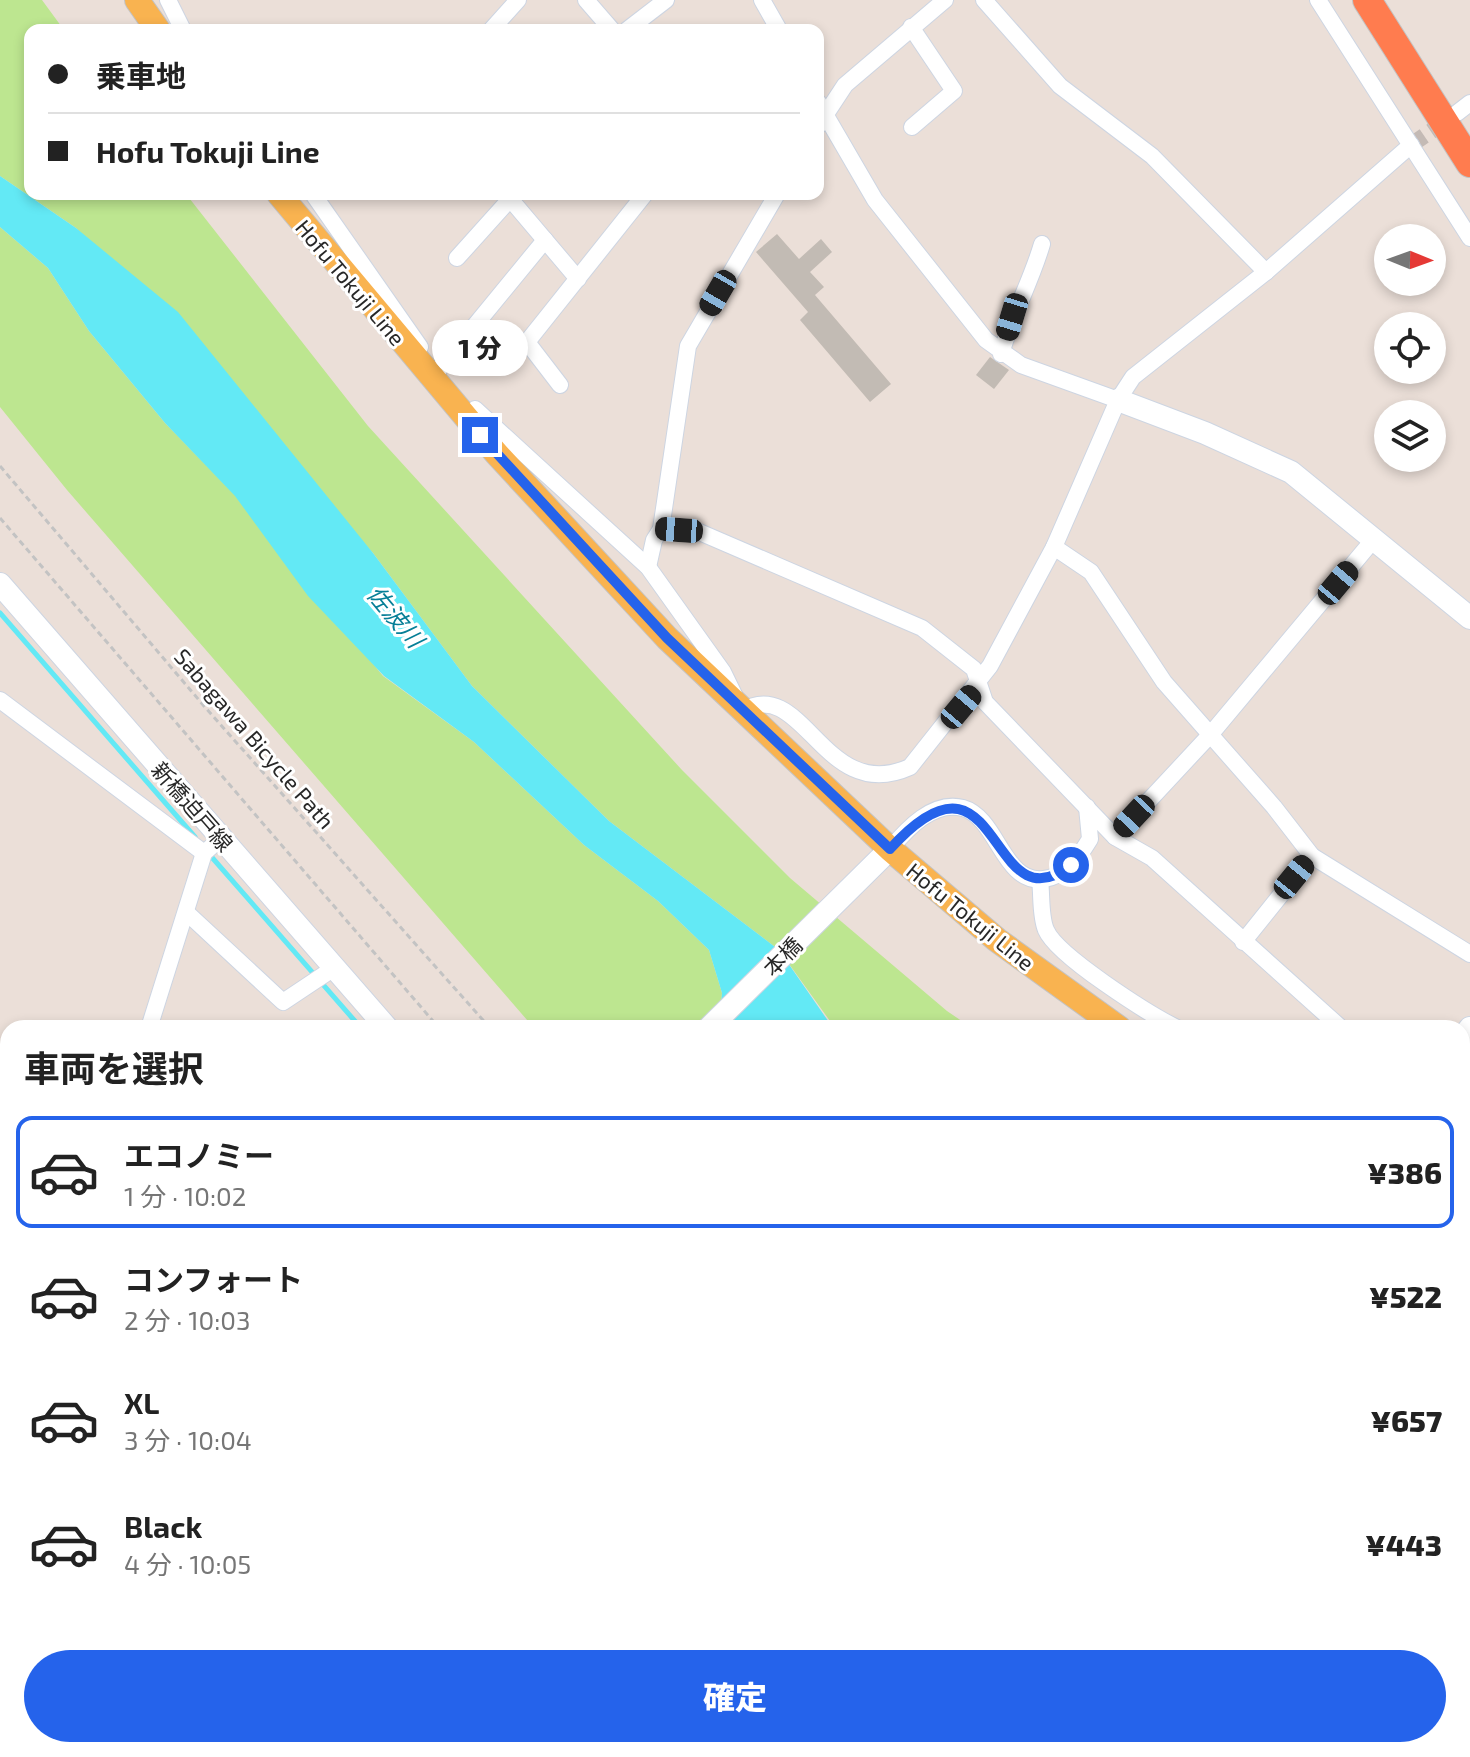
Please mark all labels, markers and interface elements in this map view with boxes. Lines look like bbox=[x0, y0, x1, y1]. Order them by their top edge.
text: 乗車地 bbox=[96, 57, 186, 93]
text: Hofu Tokuji Line bbox=[96, 133, 320, 169]
street label: Hofu Tokuji Line bbox=[290, 214, 411, 351]
north arrow bbox=[1374, 224, 1446, 296]
map controls bbox=[1374, 224, 1446, 472]
car bbox=[696, 266, 740, 320]
car bbox=[994, 291, 1030, 343]
button: locate bbox=[1374, 312, 1446, 384]
callout: 1 分 bbox=[432, 319, 528, 375]
text: 1 分 bbox=[458, 332, 502, 363]
button: layers bbox=[1374, 400, 1446, 472]
route end bbox=[462, 417, 498, 453]
car bbox=[654, 516, 704, 544]
car bbox=[1313, 557, 1363, 609]
water label: 佐波川 bbox=[362, 579, 432, 655]
street label: Sabagawa Bicycle Path bbox=[170, 643, 340, 833]
car bbox=[936, 681, 986, 733]
street label: 新橋迫戸線 bbox=[147, 756, 239, 856]
car bbox=[1109, 790, 1159, 842]
route start bbox=[1053, 847, 1089, 883]
car bbox=[1270, 851, 1318, 903]
street label: Hofu Tokuji Line bbox=[901, 857, 1040, 976]
street label: 本橋 bbox=[757, 931, 807, 981]
text: 車両を選択 bbox=[24, 1046, 204, 1089]
icon: car bbox=[28, 1136, 100, 1208]
text: エコノミー bbox=[124, 1137, 274, 1173]
text: ¥386 bbox=[1367, 1154, 1442, 1190]
text: 1 分 · 10:02 bbox=[124, 1180, 246, 1211]
icon: car bbox=[28, 1260, 100, 1332]
text: コンフォート bbox=[124, 1261, 303, 1297]
text: ¥522 bbox=[1369, 1278, 1442, 1314]
text: 2 分 · 10:03 bbox=[124, 1304, 250, 1335]
icon: car bbox=[28, 1384, 100, 1456]
text: XL bbox=[124, 1384, 159, 1420]
text: ¥657 bbox=[1370, 1402, 1442, 1438]
text: 3 分 · 10:04 bbox=[124, 1424, 252, 1455]
icon: car bbox=[28, 1508, 100, 1580]
text: Black bbox=[124, 1508, 202, 1544]
text: ¥443 bbox=[1365, 1526, 1442, 1562]
text: 4 分 · 10:05 bbox=[124, 1548, 251, 1579]
button: 確定 bbox=[24, 1650, 1446, 1742]

